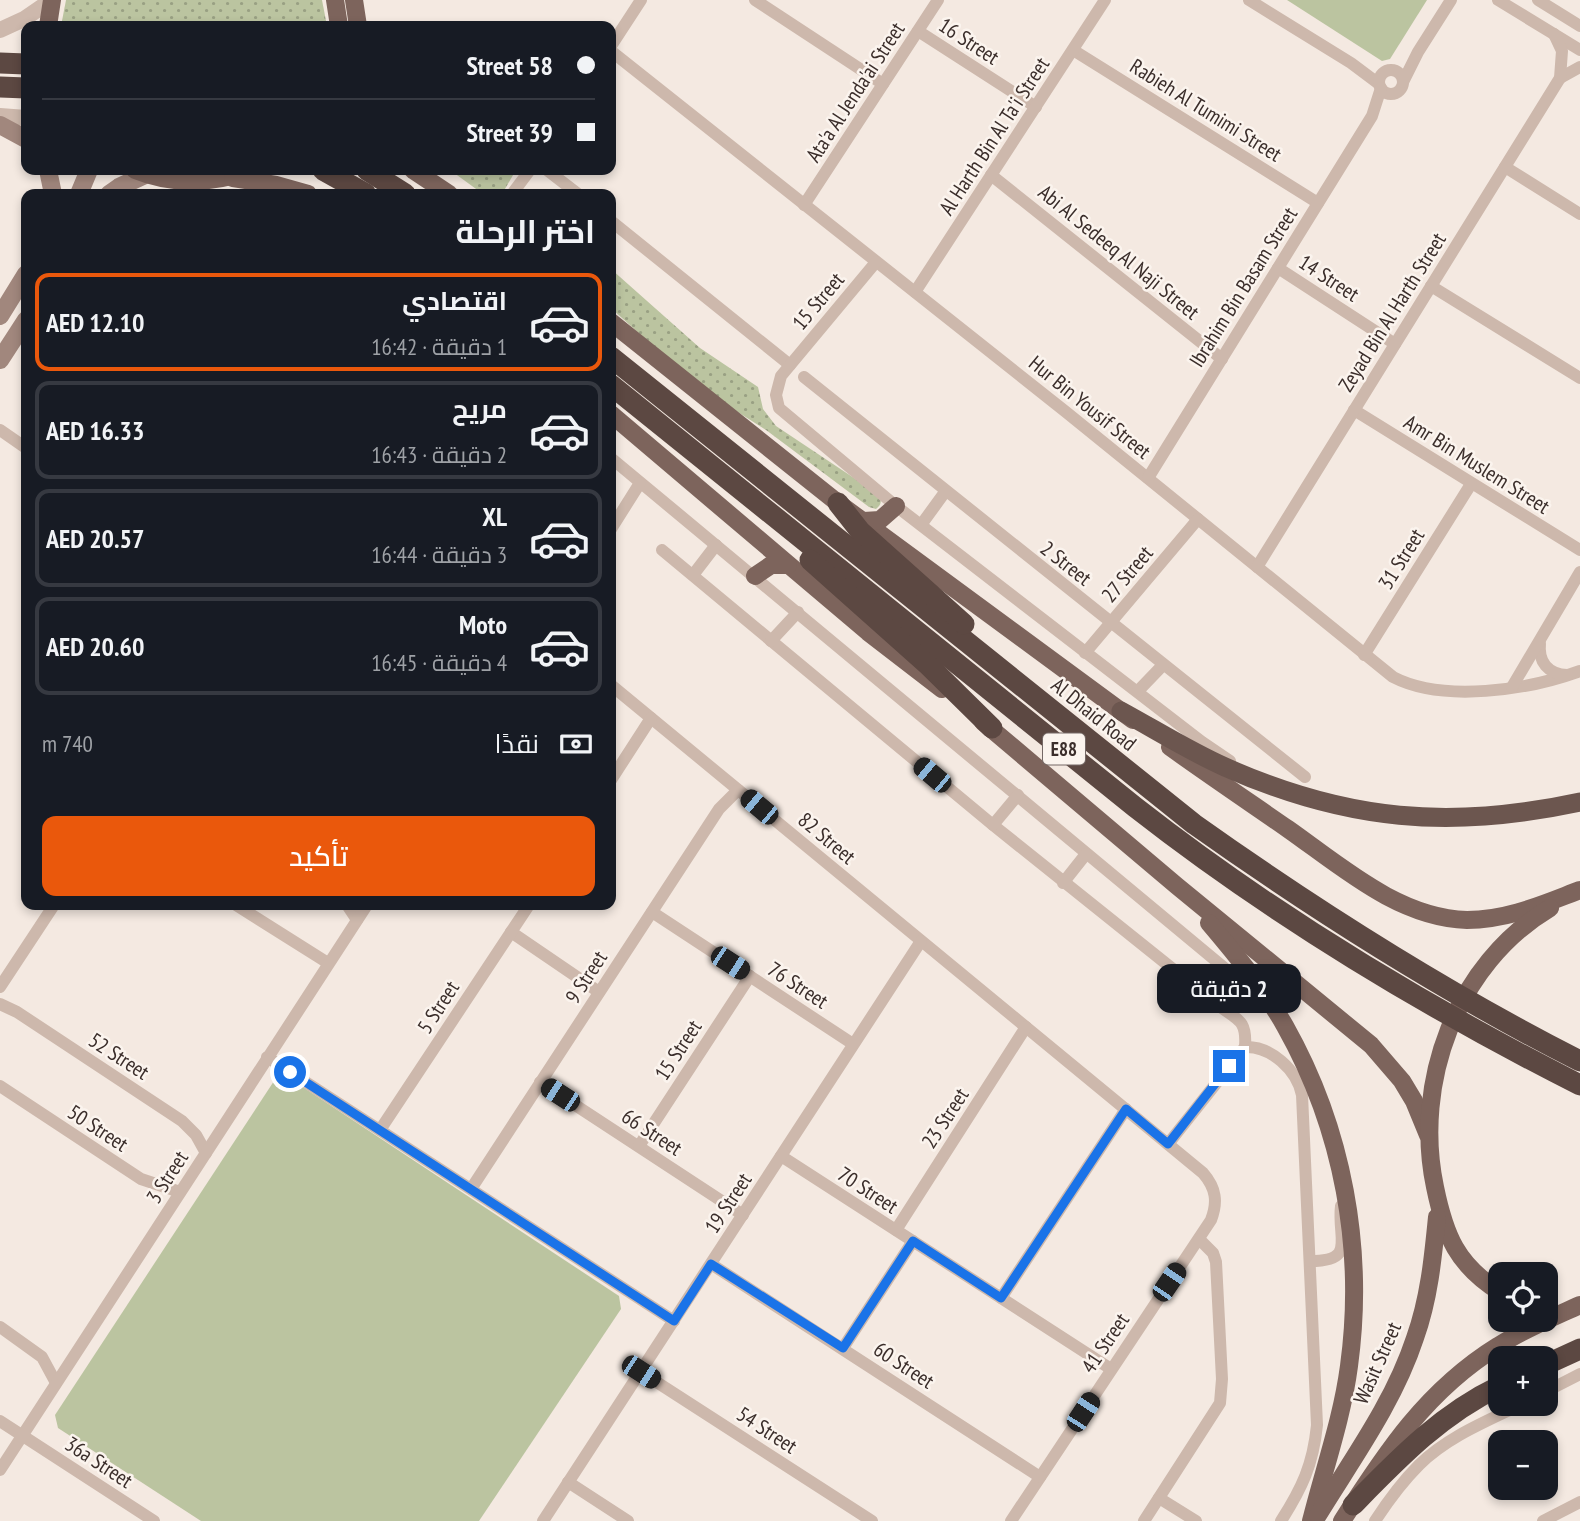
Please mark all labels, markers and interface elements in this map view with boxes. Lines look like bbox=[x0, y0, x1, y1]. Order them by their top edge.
street label: 16 Street bbox=[934, 11, 1005, 71]
street label: Ata'a Al Jenda'ai Street bbox=[800, 17, 910, 167]
text: 58 Street bbox=[466, 49, 553, 82]
street label: Al Harth Bin Al Ta'i Street bbox=[933, 52, 1055, 220]
street label: Rabieh Al Tumimi Street bbox=[1125, 53, 1287, 168]
text: 39 Street bbox=[466, 116, 553, 149]
street label: Abi Al Sedeeq Al Naji Street bbox=[1033, 179, 1205, 325]
street label: Ibrahim Bin Basam Street bbox=[1183, 202, 1303, 372]
text: اختر الرحلة bbox=[455, 210, 595, 252]
street label: Zeyad Bin Al Harth Street bbox=[1332, 227, 1452, 396]
street label: 14 Street bbox=[1294, 248, 1365, 308]
street label: 15 Street bbox=[786, 267, 850, 335]
text: اقتصادي bbox=[402, 284, 507, 317]
icon: car bbox=[528, 291, 591, 354]
text: AED 12.10 bbox=[46, 306, 144, 339]
text: 1 دقيقة · 16:42 bbox=[371, 332, 507, 361]
street label: Hur Bin Yousif Street bbox=[1023, 349, 1157, 465]
text: مريح bbox=[452, 392, 507, 425]
icon: car bbox=[528, 399, 591, 462]
street label: Amr Bin Muslem Street bbox=[1399, 408, 1555, 520]
text: AED 16.33 bbox=[46, 414, 144, 447]
text: 2 دقيقة · 16:43 bbox=[371, 440, 507, 469]
text: XL bbox=[482, 500, 507, 533]
icon: car bbox=[528, 507, 591, 570]
text: AED 20.57 bbox=[46, 522, 144, 555]
street label: 31 Street bbox=[1372, 523, 1430, 594]
street label: 2 Street bbox=[1035, 535, 1097, 591]
text: 3 دقيقة · 16:44 bbox=[371, 540, 507, 569]
street label: 27 Street bbox=[1095, 540, 1159, 608]
text: Moto bbox=[459, 608, 507, 641]
icon: car bbox=[528, 615, 591, 678]
text: AED 20.60 bbox=[46, 630, 144, 663]
text: 4 دقيقة · 16:45 bbox=[371, 648, 507, 677]
street label: Al Dhaid Road bbox=[1046, 671, 1142, 757]
icon: cash bbox=[557, 725, 595, 763]
text: نقدًا bbox=[495, 727, 539, 760]
text: 740 m bbox=[42, 729, 93, 758]
road number: E88 bbox=[1043, 734, 1085, 764]
car bbox=[910, 753, 955, 797]
car bbox=[737, 785, 782, 829]
street label: 82 Street bbox=[793, 806, 861, 870]
button: تأكيد bbox=[42, 816, 595, 896]
car bbox=[707, 943, 754, 983]
street label: 9 Street bbox=[559, 945, 613, 1008]
street label: 76 Street bbox=[763, 955, 834, 1015]
callout: 2 دقيقة bbox=[1157, 964, 1301, 1014]
text: 2 دقيقة bbox=[1191, 974, 1267, 1003]
street label: 5 Street bbox=[411, 975, 465, 1038]
street label: 15 Street bbox=[648, 1014, 708, 1085]
street label: 52 Street bbox=[84, 1026, 155, 1086]
route end bbox=[1213, 1050, 1245, 1082]
route start bbox=[274, 1056, 306, 1088]
car bbox=[537, 1075, 584, 1115]
street label: 23 Street bbox=[915, 1082, 975, 1153]
street label: 50 Street bbox=[63, 1098, 134, 1158]
street label: 66 Street bbox=[617, 1102, 688, 1162]
street label: 3 Street bbox=[140, 1145, 194, 1208]
street label: 70 Street bbox=[833, 1160, 904, 1220]
street label: 19 Street bbox=[698, 1167, 758, 1238]
car bbox=[1149, 1259, 1190, 1305]
map controls bbox=[1488, 1262, 1558, 1500]
button: locate bbox=[1488, 1262, 1558, 1332]
street label: 41 Street bbox=[1075, 1308, 1135, 1378]
street label: Wasit Street bbox=[1347, 1317, 1407, 1408]
street label: 60 Street bbox=[869, 1335, 940, 1395]
button: + bbox=[1488, 1346, 1558, 1416]
car bbox=[618, 1352, 665, 1392]
car bbox=[1063, 1389, 1104, 1435]
street label: 54 Street bbox=[732, 1400, 803, 1460]
street label: 36a Street bbox=[60, 1430, 138, 1494]
button: − bbox=[1488, 1430, 1558, 1500]

